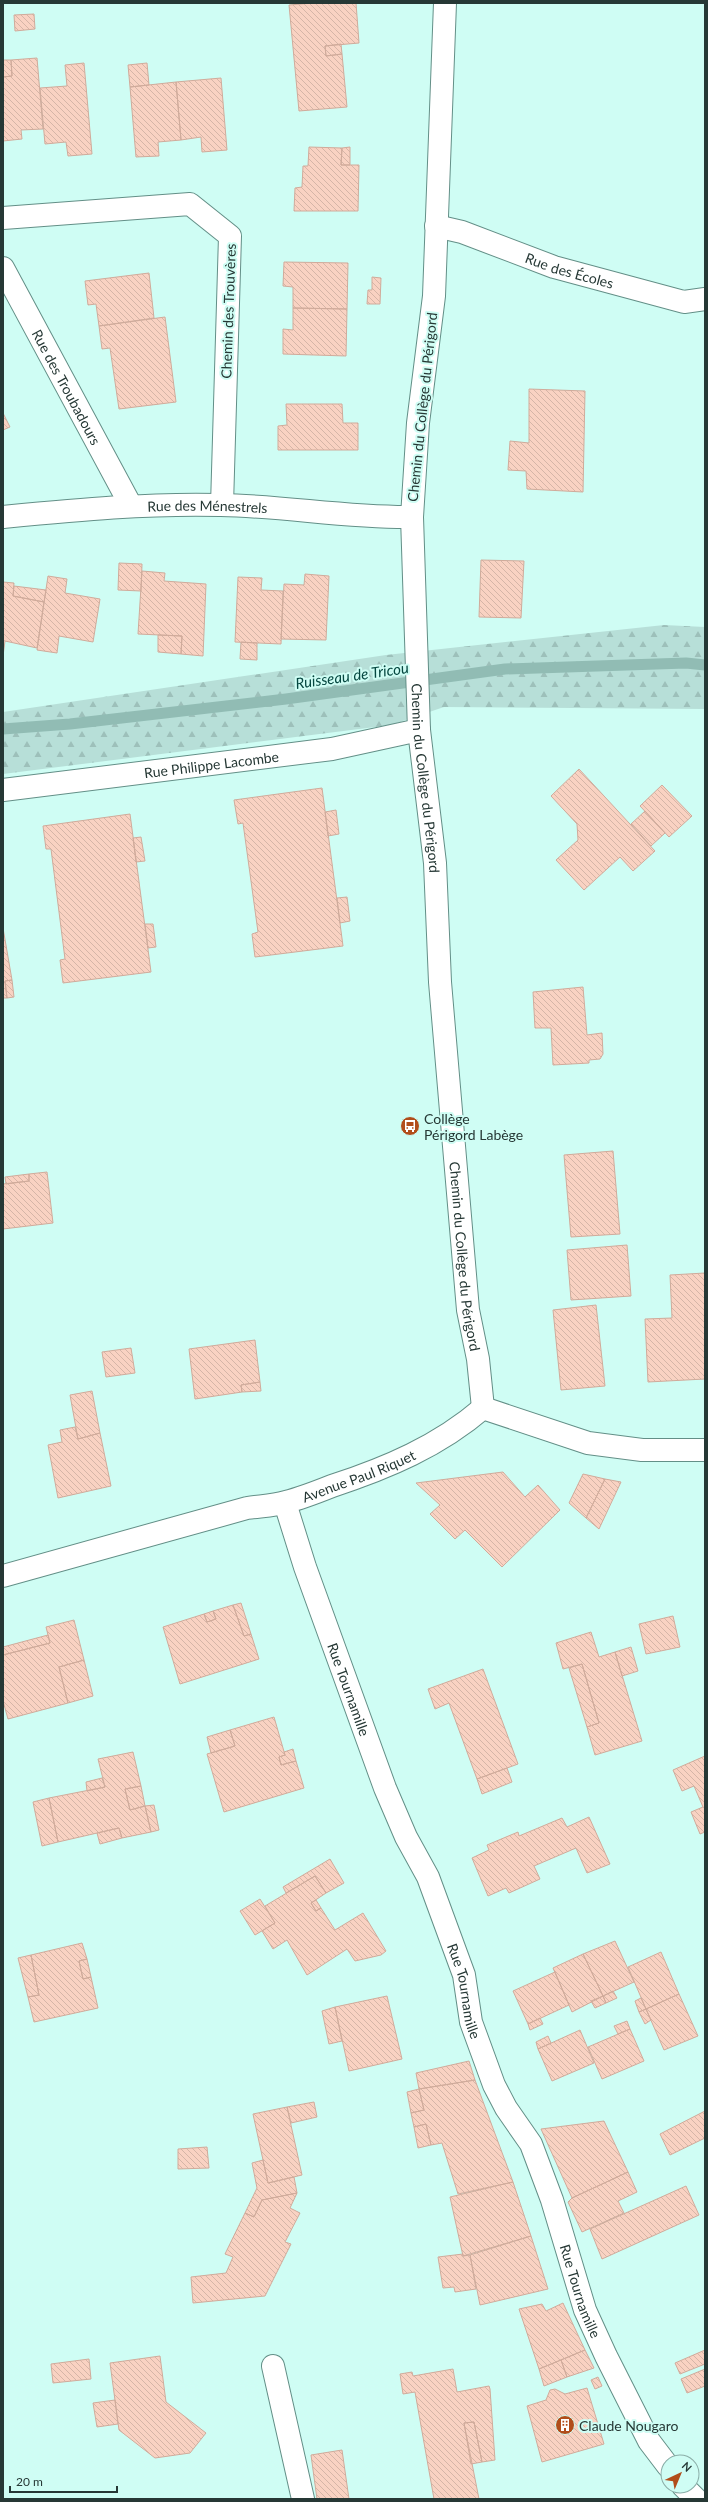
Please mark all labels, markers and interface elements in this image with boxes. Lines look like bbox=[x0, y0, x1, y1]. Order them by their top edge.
street label: Chemin des Trouvères bbox=[217, 243, 239, 379]
street label: Rue des Écoles bbox=[523, 248, 616, 291]
street label: Chemin du Collège du Périgord bbox=[404, 312, 440, 502]
street label: Rue des Troubadours bbox=[29, 326, 105, 448]
street label: Rue des Ménestrels bbox=[147, 496, 268, 516]
water label: Ruisseau de Tricou bbox=[294, 658, 410, 692]
street label: Chemin du Collège du Périgord bbox=[409, 683, 444, 873]
street label: Rue Philippe Lacombe bbox=[143, 747, 280, 781]
place label: Collège Périgord Labège bbox=[424, 1110, 523, 1143]
bus stop icon: Collège Périgord Labège bbox=[399, 1115, 421, 1137]
street label: Chemin du Collège du Périgord bbox=[447, 1161, 485, 1352]
street label: Avenue Paul Riquet bbox=[300, 1446, 418, 1505]
street label: Rue Tournamille bbox=[325, 1640, 374, 1738]
street label: Rue Tournamille bbox=[444, 1941, 485, 2041]
street label: Rue Tournamille bbox=[557, 2242, 605, 2340]
building icon: Claude Nougaro bbox=[554, 2414, 576, 2436]
place label: Claude Nougaro bbox=[579, 2417, 678, 2434]
north arrow bbox=[660, 2454, 700, 2494]
text: N bbox=[680, 2459, 695, 2474]
scale bar bbox=[10, 2468, 117, 2494]
text: 20 m bbox=[16, 2474, 43, 2489]

